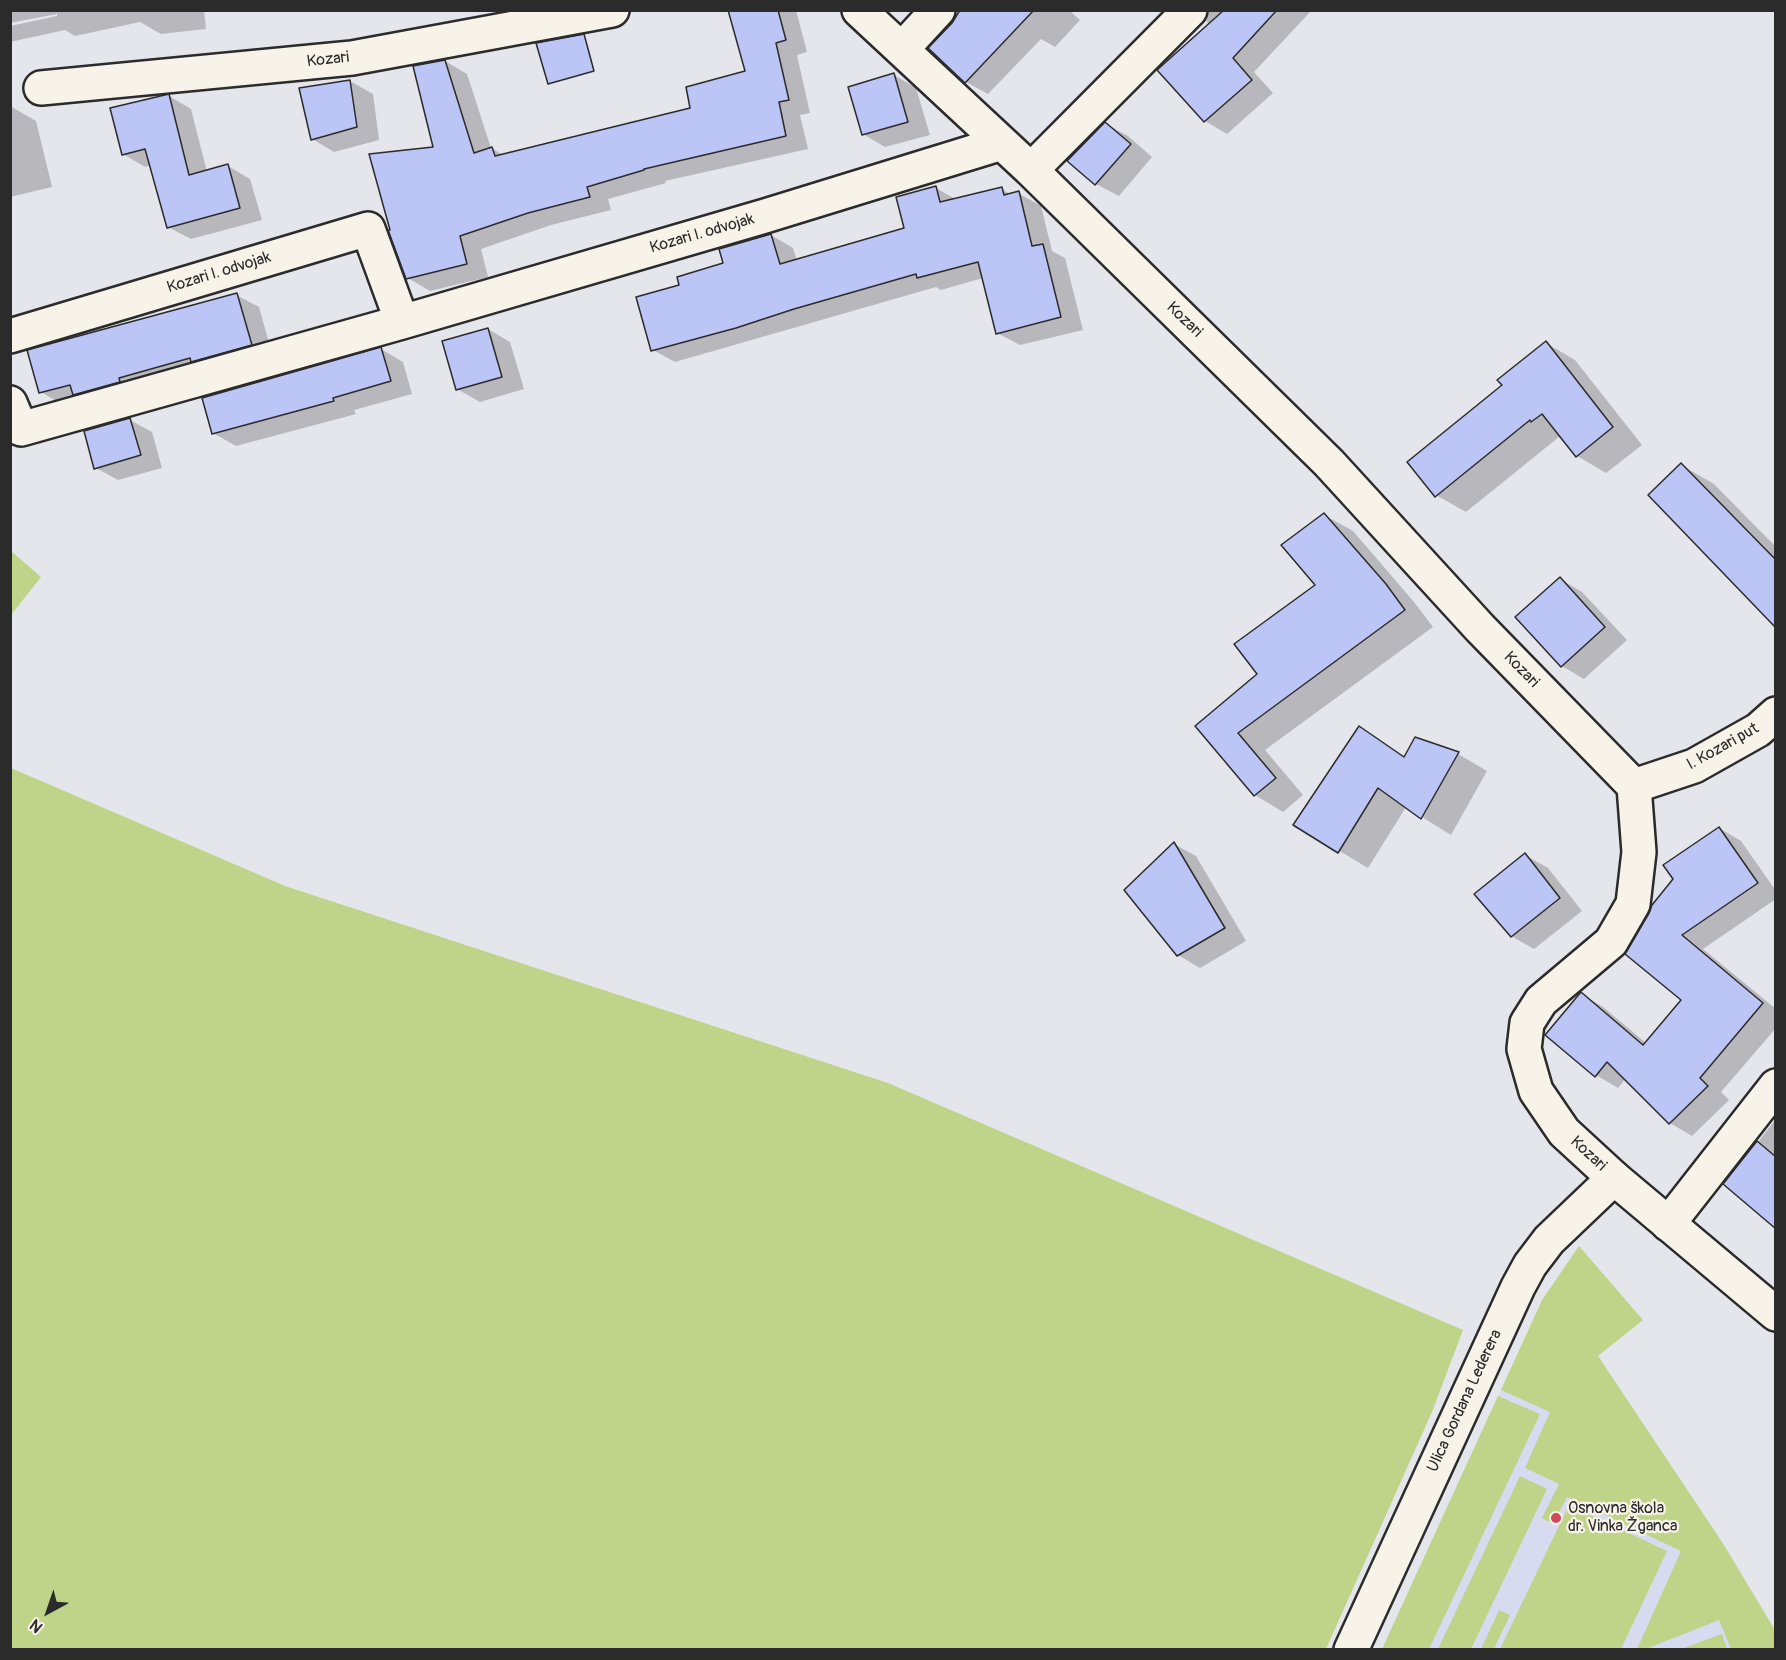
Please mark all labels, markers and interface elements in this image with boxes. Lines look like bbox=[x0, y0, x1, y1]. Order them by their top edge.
street label: Kozari bbox=[306, 48, 350, 72]
street label: Kozari I. odvojak bbox=[648, 210, 756, 258]
street label: Kozari I. odvojak bbox=[165, 248, 273, 298]
street label: Kozari bbox=[1162, 298, 1206, 342]
street label: Kozari bbox=[1499, 648, 1543, 692]
street label: I. Kozari put bbox=[1684, 719, 1762, 775]
street label: Kozari bbox=[1566, 1132, 1610, 1176]
street label: Ulica Gordana Lederera bbox=[1424, 1327, 1506, 1475]
place label: Osnovna škola dr. Vinka Žganca bbox=[1568, 1499, 1677, 1537]
marker: Osnovna škola dr. Vinka Žganca bbox=[1549, 1511, 1563, 1525]
north arrow bbox=[18, 1582, 78, 1642]
text: N bbox=[26, 1615, 47, 1637]

